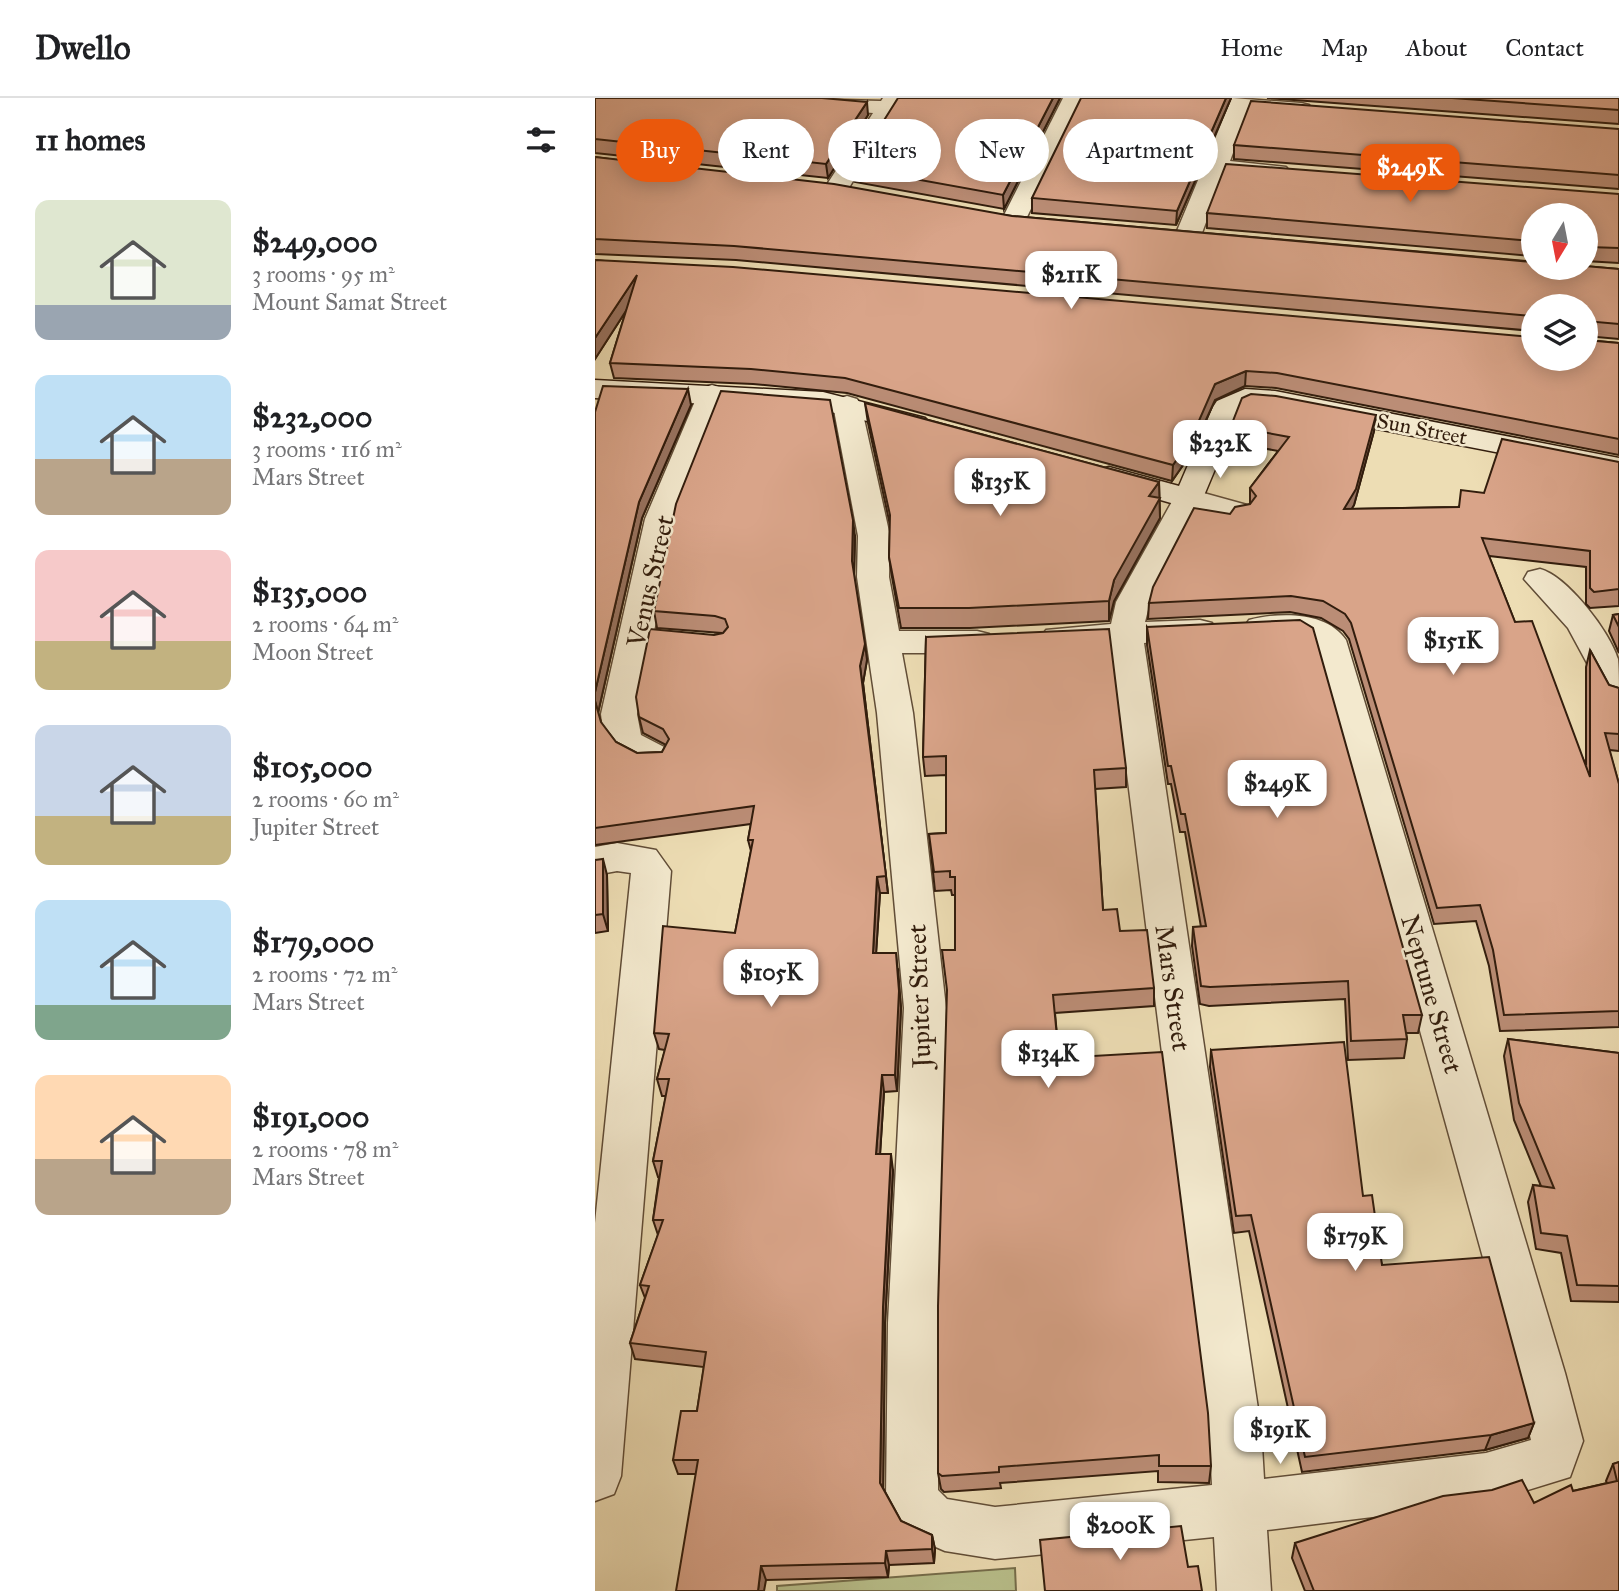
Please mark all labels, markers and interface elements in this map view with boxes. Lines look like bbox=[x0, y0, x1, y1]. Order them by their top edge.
text: Dwello bbox=[35, 28, 131, 68]
text: Home bbox=[1220, 33, 1283, 63]
text: Map bbox=[1321, 33, 1368, 63]
text: About bbox=[1406, 33, 1467, 63]
text: Contact bbox=[1505, 33, 1584, 63]
chip: Buy bbox=[616, 119, 704, 182]
chip: Rent bbox=[718, 119, 814, 182]
chip: Filters bbox=[828, 119, 941, 182]
chip: New bbox=[955, 119, 1049, 182]
chip: Apartment bbox=[1063, 119, 1218, 182]
icon: filters bbox=[522, 121, 560, 159]
text: 11 homes bbox=[35, 122, 146, 158]
pin: $249K bbox=[1361, 144, 1459, 204]
text: $249K bbox=[1377, 153, 1443, 181]
north arrow bbox=[1521, 203, 1598, 280]
map controls bbox=[1521, 203, 1598, 371]
text: $249,000 bbox=[252, 224, 378, 260]
icon: home bbox=[91, 228, 175, 312]
pin: $211K bbox=[1022, 252, 1120, 311]
text: 3 rooms · 95 m² bbox=[252, 260, 395, 288]
text: $211K bbox=[1041, 260, 1101, 288]
text: Mount Samat Street bbox=[252, 288, 447, 316]
button: layers bbox=[1521, 294, 1598, 371]
text: $232,000 bbox=[252, 399, 372, 435]
icon: home bbox=[91, 403, 175, 487]
street label: Sun Street bbox=[1375, 408, 1470, 451]
pin: $232K bbox=[1171, 420, 1269, 480]
text: $232K bbox=[1189, 429, 1251, 457]
text: 3 rooms · 116 m² bbox=[252, 435, 402, 463]
pin: $135K bbox=[951, 458, 1049, 518]
text: Mars Street bbox=[252, 463, 365, 491]
text: $135K bbox=[970, 467, 1030, 495]
street label: Venus Street bbox=[619, 512, 681, 651]
text: $135,000 bbox=[252, 574, 367, 610]
icon: home bbox=[91, 578, 175, 662]
text: 2 rooms · 64 m² bbox=[252, 610, 398, 638]
pin: $151K bbox=[1404, 618, 1502, 677]
text: $151K bbox=[1424, 626, 1482, 654]
text: Moon Street bbox=[252, 638, 374, 666]
text: $105,000 bbox=[252, 749, 372, 785]
icon: home bbox=[91, 753, 175, 837]
pin: $249K bbox=[1228, 760, 1326, 820]
text: $249K bbox=[1244, 769, 1310, 797]
text: 2 rooms · 60 m² bbox=[252, 785, 399, 813]
text: Jupiter Street bbox=[252, 813, 379, 841]
street label: Neptune Street bbox=[1394, 911, 1470, 1077]
street label: Mars Street bbox=[1148, 923, 1198, 1053]
text: $179,000 bbox=[252, 924, 374, 960]
street label: Jupiter Street bbox=[901, 924, 938, 1071]
icon: home bbox=[91, 928, 175, 1012]
pin: $105K bbox=[722, 950, 820, 1009]
text: $105K bbox=[739, 958, 803, 986]
text: 2 rooms · 72 m² bbox=[252, 960, 397, 988]
text: Mars Street bbox=[252, 988, 365, 1016]
pin: $134K bbox=[999, 1030, 1097, 1090]
text: $134K bbox=[1017, 1039, 1079, 1067]
text: $191,000 bbox=[252, 1099, 370, 1135]
icon: home bbox=[91, 1103, 175, 1187]
text: 2 rooms · 78 m² bbox=[252, 1135, 398, 1163]
text: Mars Street bbox=[252, 1163, 365, 1191]
pin: $179K bbox=[1306, 1214, 1404, 1273]
text: $179K bbox=[1323, 1222, 1387, 1250]
pin: $191K bbox=[1231, 1406, 1329, 1466]
text: $191K bbox=[1250, 1415, 1310, 1443]
pin: $200K bbox=[1071, 1502, 1169, 1562]
text: $200K bbox=[1086, 1511, 1154, 1539]

